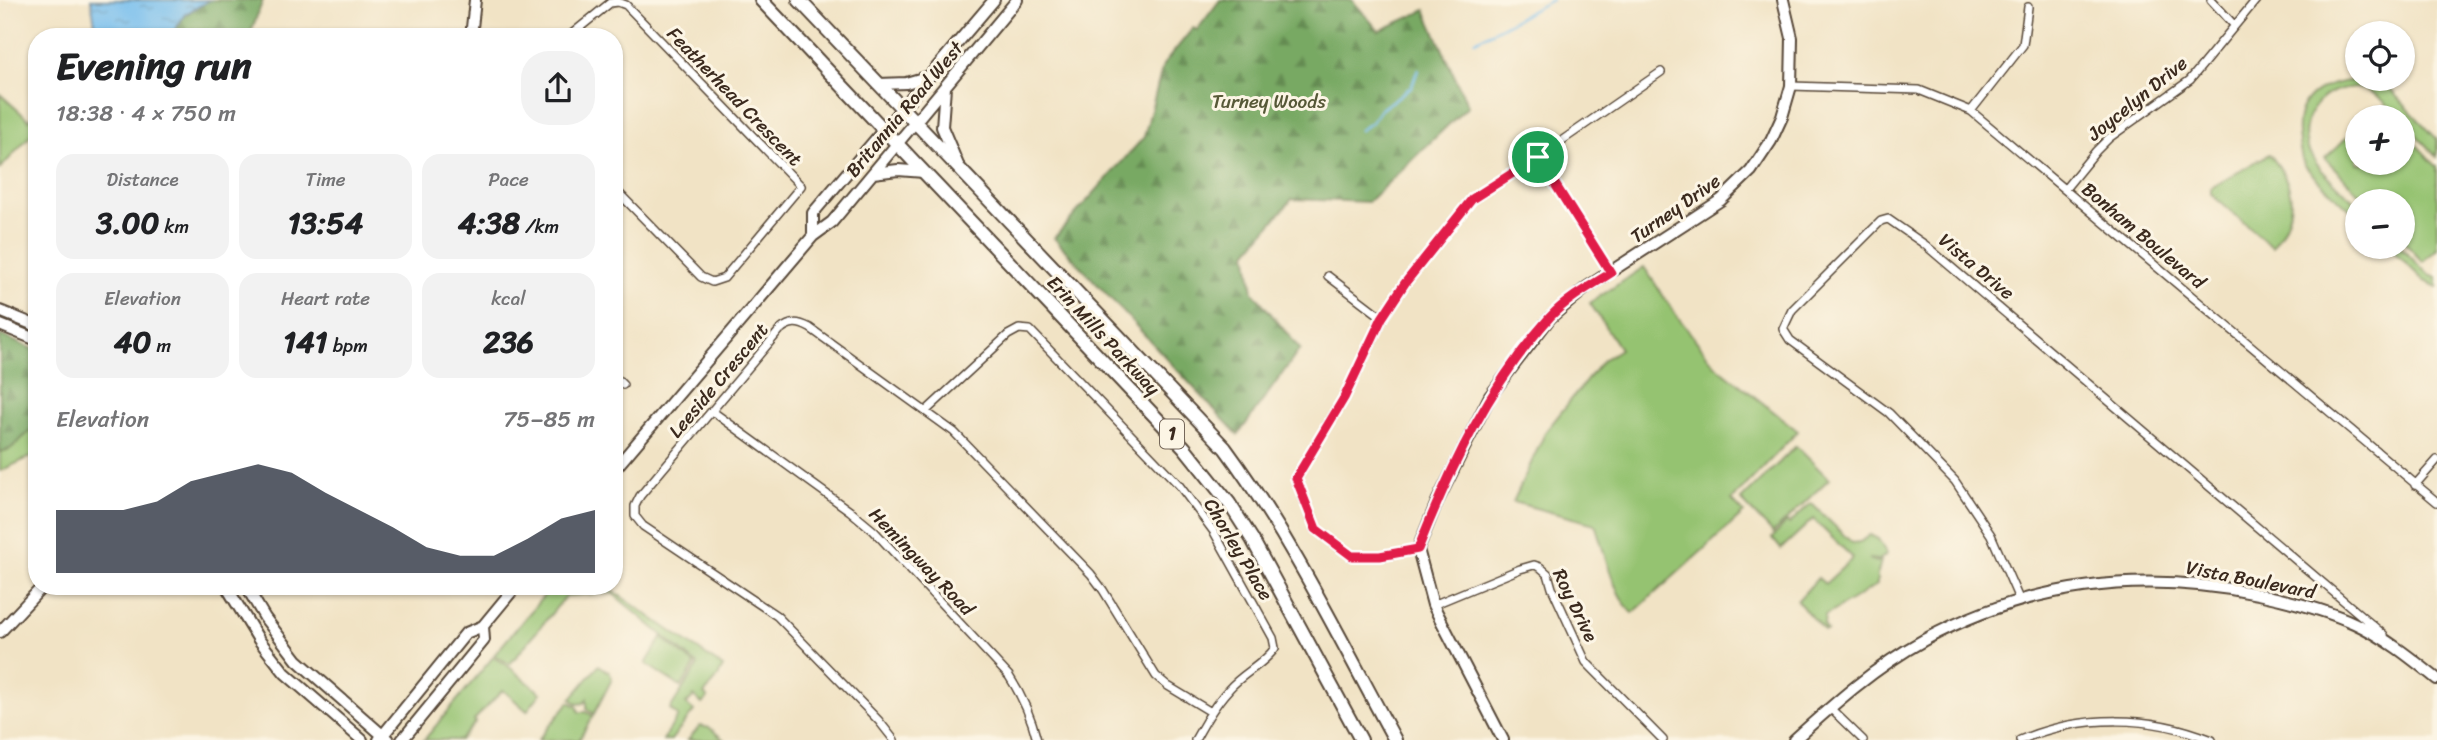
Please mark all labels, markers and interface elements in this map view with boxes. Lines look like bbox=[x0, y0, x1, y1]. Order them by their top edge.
street label: Featherhead Crescent bbox=[659, 19, 811, 174]
map controls bbox=[2345, 21, 2415, 259]
button: locate bbox=[2345, 21, 2415, 91]
text: Evening run bbox=[56, 33, 252, 100]
street label: Britannia Road West bbox=[837, 33, 972, 185]
street label: Joycelyn Drive bbox=[2079, 47, 2195, 150]
button: share bbox=[521, 51, 595, 125]
park label: Turney Woods bbox=[1212, 85, 1326, 118]
text: 18:38 · 4 × 750 m bbox=[56, 93, 236, 134]
button: + bbox=[2345, 105, 2415, 175]
pin bbox=[1508, 127, 1568, 187]
icon: arrive bbox=[1519, 138, 1557, 176]
text: Distance bbox=[106, 163, 179, 196]
text: Time bbox=[305, 163, 346, 196]
text: Pace bbox=[488, 163, 529, 196]
street label: Turney Drive bbox=[1623, 165, 1728, 252]
street label: Bonham Boulevard bbox=[2074, 173, 2215, 299]
button: − bbox=[2345, 189, 2415, 259]
text: 3.00 bbox=[96, 196, 159, 250]
text: 13:54 bbox=[288, 196, 363, 250]
text: 4:38 bbox=[458, 196, 520, 250]
text: km bbox=[159, 210, 189, 243]
text: /km bbox=[520, 210, 559, 243]
street label: Vista Drive bbox=[1931, 224, 2022, 308]
street label: Erin Mills Parkway bbox=[1039, 267, 1169, 403]
text: Elevation bbox=[104, 282, 181, 315]
text: Heart rate bbox=[281, 282, 370, 315]
text: kcal bbox=[491, 282, 526, 315]
text: 40 bbox=[114, 315, 152, 369]
text: 141 bbox=[283, 315, 328, 369]
text: 236 bbox=[483, 315, 534, 369]
street label: Leeside Crescent bbox=[660, 315, 777, 445]
text: m bbox=[152, 329, 171, 362]
text: bpm bbox=[328, 329, 368, 362]
text: Elevation bbox=[56, 399, 149, 440]
text: 75–85 m bbox=[503, 399, 595, 440]
road number: 1 bbox=[1160, 420, 1184, 448]
street label: Chorley Place bbox=[1195, 491, 1282, 607]
street label: Hemingway Road bbox=[861, 499, 984, 625]
street label: Vista Boulevard bbox=[2183, 551, 2320, 609]
street label: Roy Drive bbox=[1544, 563, 1608, 648]

